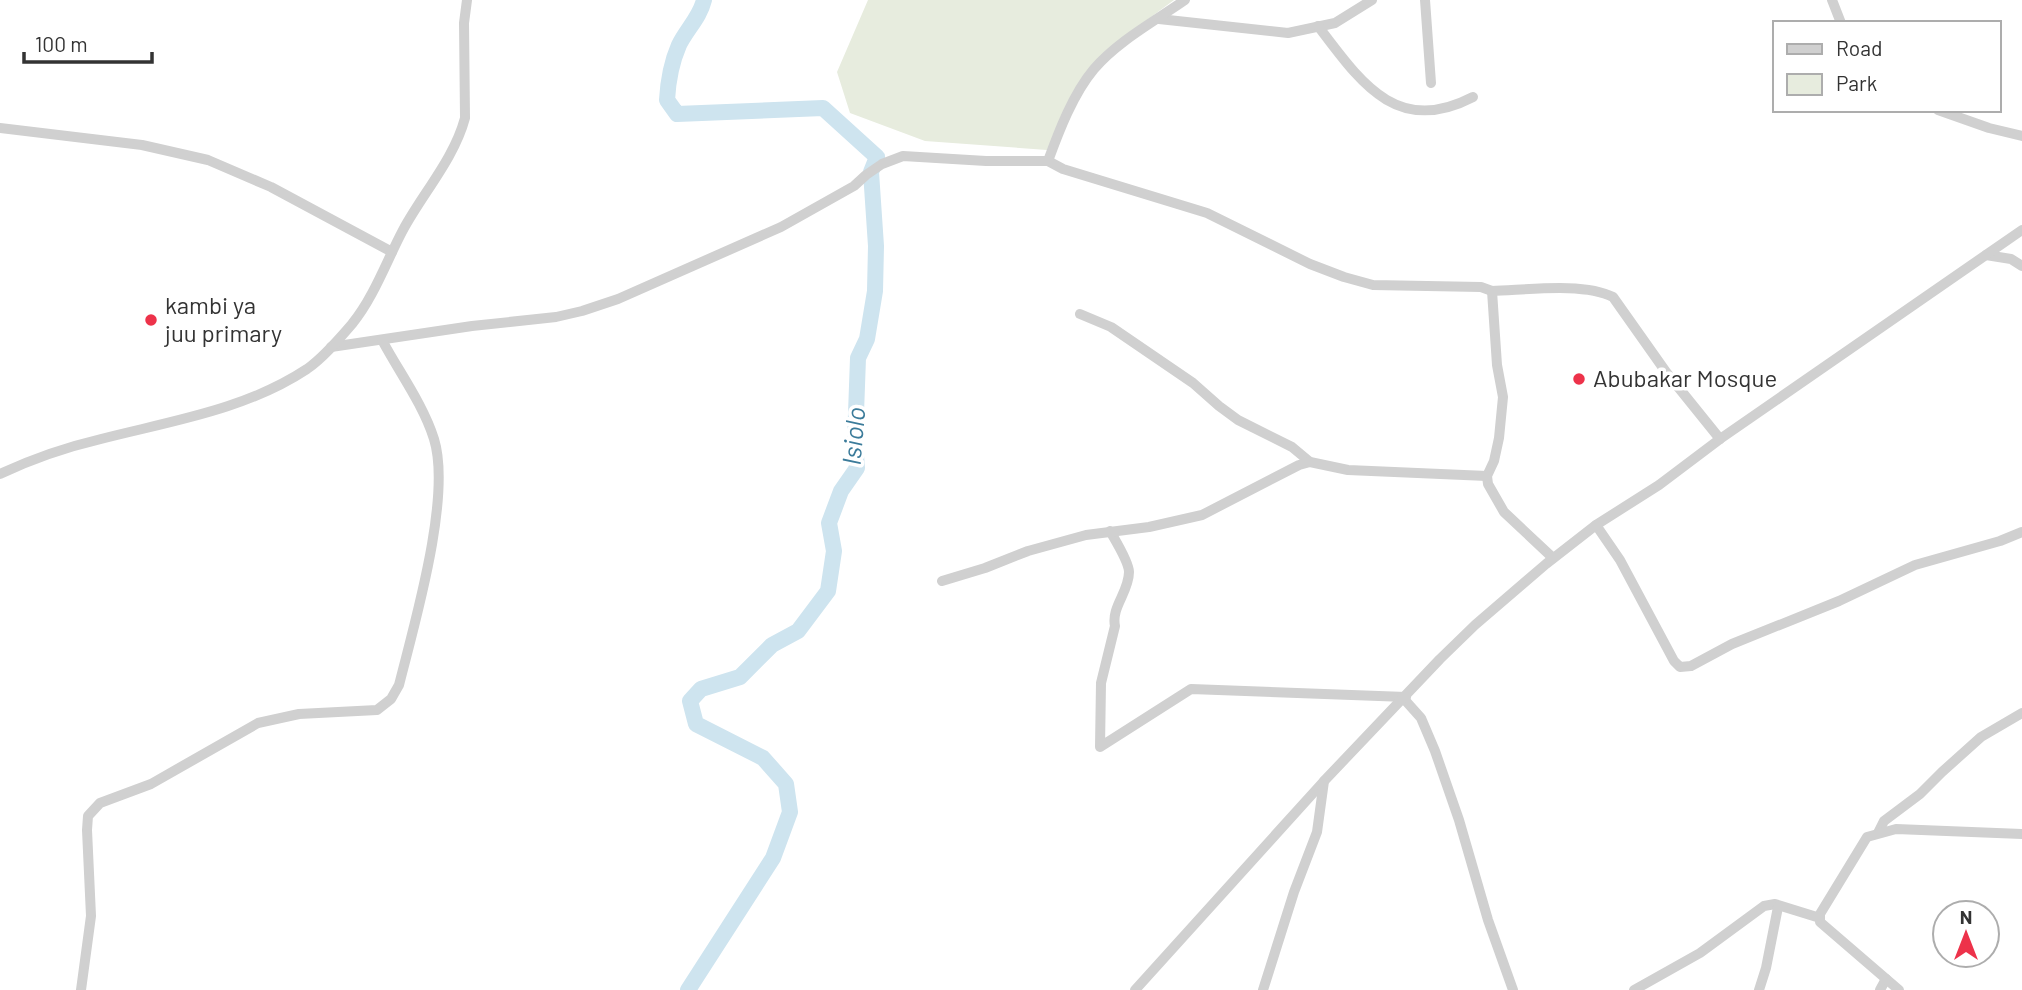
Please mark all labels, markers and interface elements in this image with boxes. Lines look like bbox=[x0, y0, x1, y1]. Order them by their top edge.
scale bar bbox=[24, 21, 152, 65]
legend bbox=[1773, 21, 2001, 112]
text: 100 m bbox=[35, 31, 88, 56]
text: Road bbox=[1836, 35, 1882, 60]
text: Park bbox=[1836, 70, 1877, 95]
place label: kambi ya juu primary bbox=[164, 290, 282, 347]
marker: kambi ya juu primary bbox=[143, 312, 159, 328]
place label: Abubakar Mosque bbox=[1593, 363, 1777, 392]
marker: Abubakar Mosque bbox=[1571, 371, 1587, 387]
water label: Isiolo bbox=[835, 405, 870, 466]
north arrow bbox=[1931, 899, 2001, 969]
text: N bbox=[1960, 905, 1972, 928]

